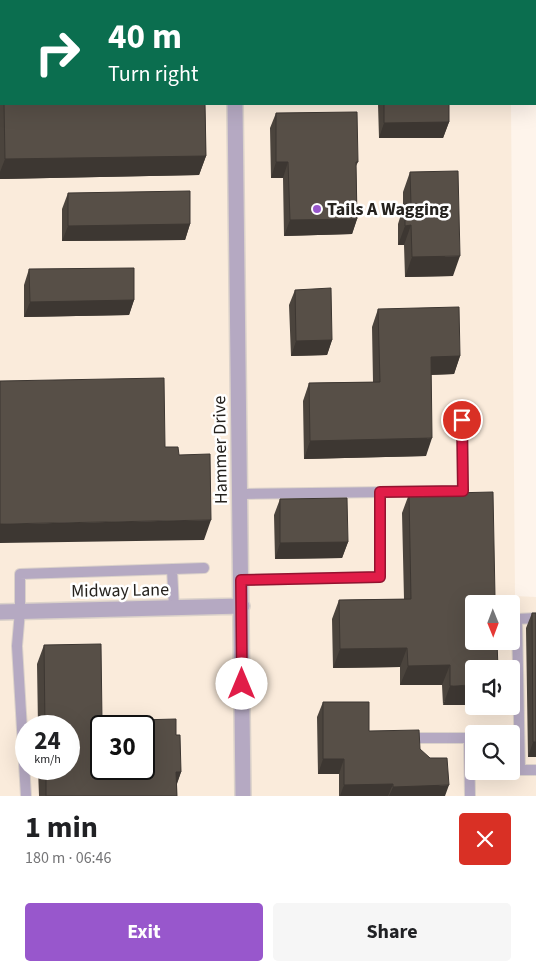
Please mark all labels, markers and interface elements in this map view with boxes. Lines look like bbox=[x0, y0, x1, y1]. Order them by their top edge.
text: 40 m bbox=[108, 12, 182, 62]
icon: right bbox=[25, 20, 90, 85]
text: Turn right bbox=[108, 58, 198, 90]
place label: Tails A Wagging bbox=[327, 197, 449, 222]
marker: Tails A Wagging bbox=[311, 203, 323, 215]
street label: Hammer Drive bbox=[207, 395, 234, 504]
pin bbox=[441, 399, 483, 441]
icon: arrive bbox=[448, 406, 476, 434]
street label: Midway Lane bbox=[71, 577, 169, 604]
north arrow bbox=[465, 595, 520, 650]
map controls bbox=[465, 595, 520, 780]
position arrow bbox=[215, 657, 267, 709]
button: sound bbox=[465, 660, 520, 715]
speed limit sign: 30 bbox=[90, 715, 155, 780]
text: 24 bbox=[34, 723, 61, 759]
button: search bbox=[465, 725, 520, 780]
text: km/h bbox=[34, 751, 61, 768]
text: 1 min bbox=[25, 806, 98, 849]
button: close bbox=[459, 813, 511, 865]
text: 180 m · 06:46 bbox=[25, 847, 112, 869]
button: Exit bbox=[25, 903, 263, 961]
button: Share bbox=[273, 903, 511, 961]

